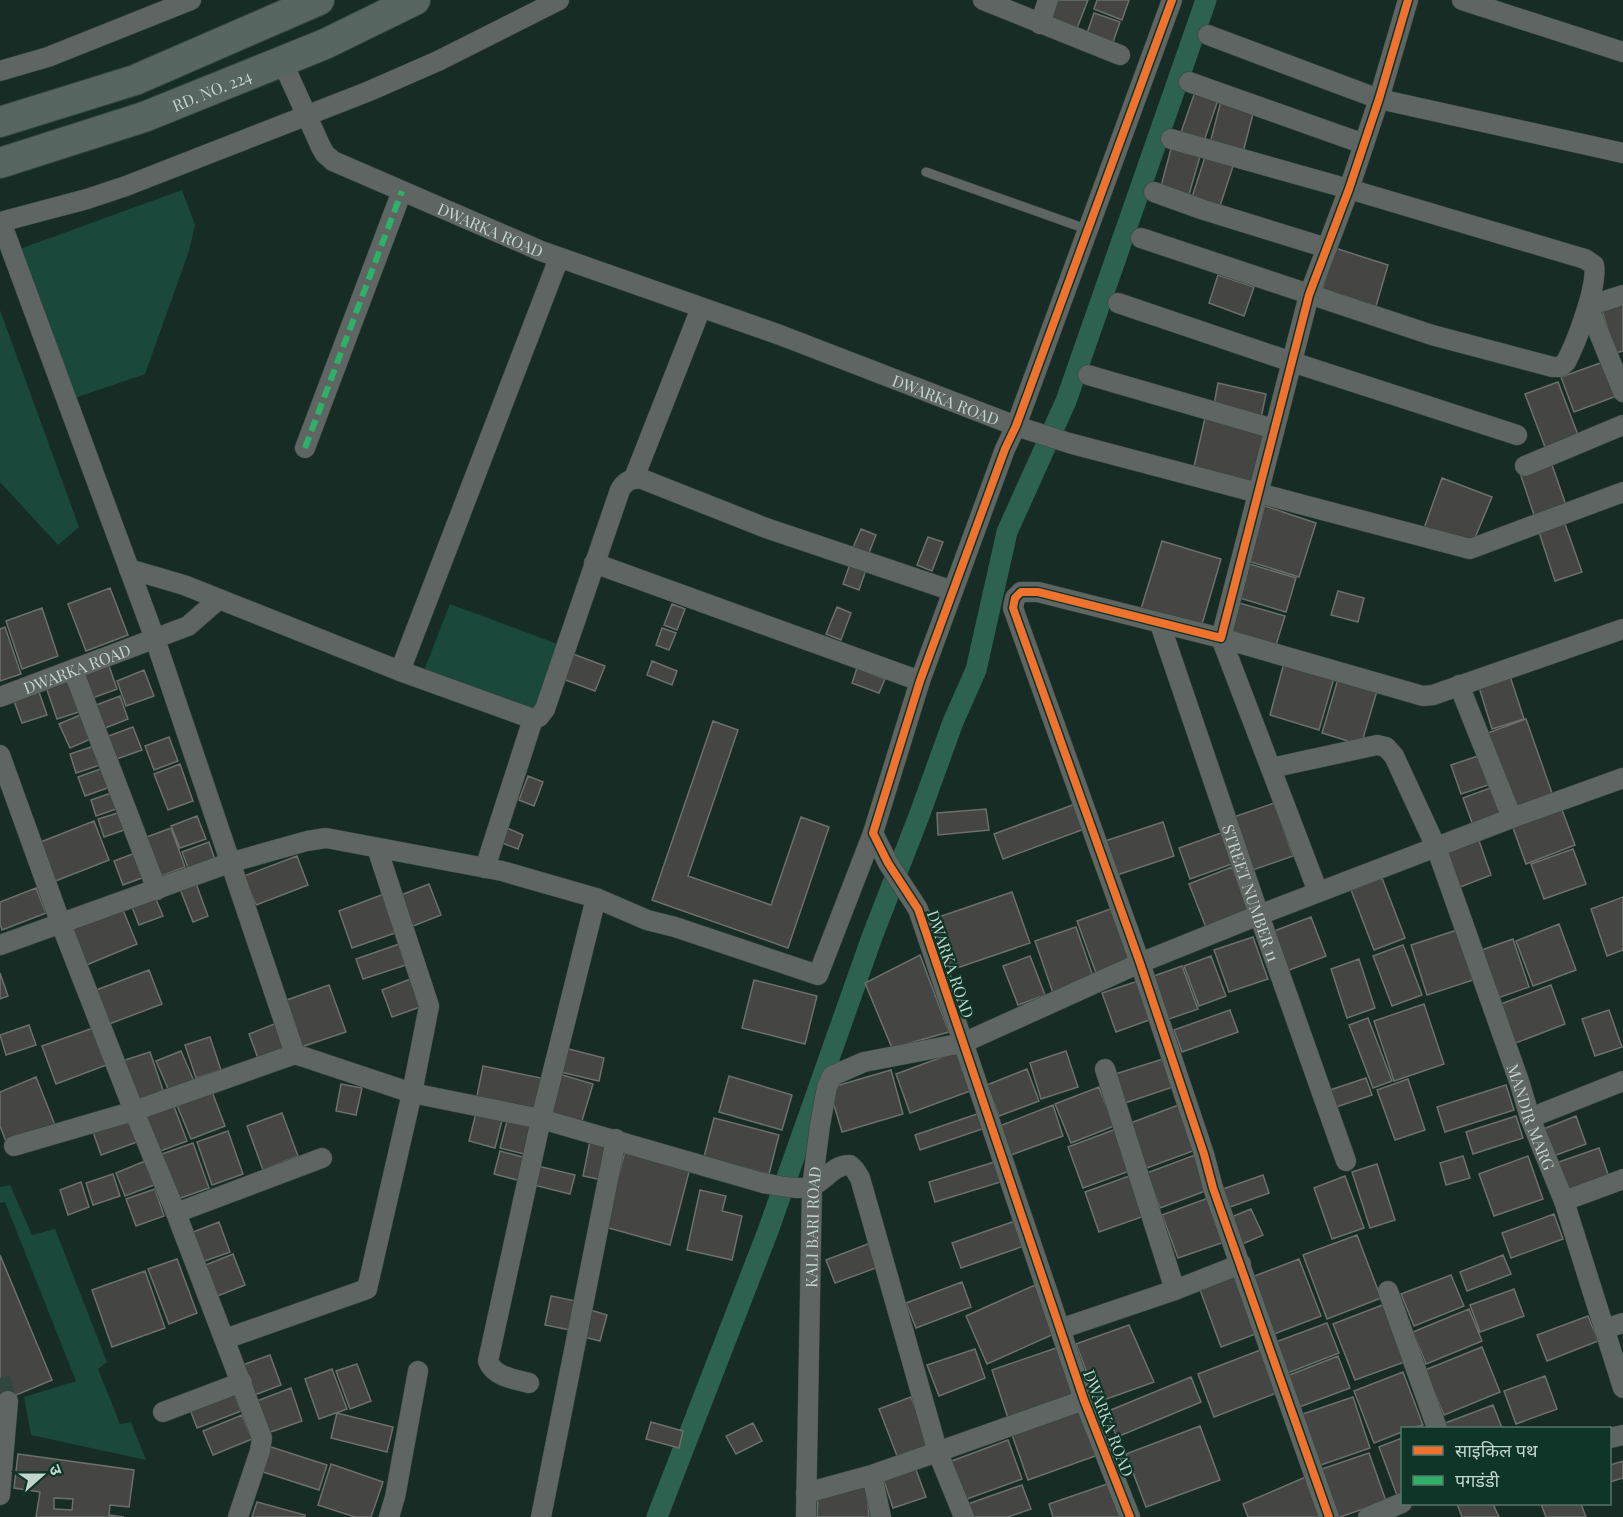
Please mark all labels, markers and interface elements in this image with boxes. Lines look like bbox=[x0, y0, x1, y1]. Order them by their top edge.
street label: RD. NO. 224 bbox=[169, 64, 254, 115]
street label: DWARKA ROAD bbox=[435, 197, 547, 261]
street label: DWARKA ROAD bbox=[890, 369, 1002, 429]
street label: DWARKA ROAD bbox=[20, 638, 133, 698]
street label: STREET NUMBER 11 bbox=[1218, 821, 1285, 964]
street label: DWARKA ROAD bbox=[923, 907, 979, 1021]
street label: MANDIR MARG bbox=[1503, 1061, 1561, 1173]
street label: KALI BARI ROAD bbox=[800, 1165, 825, 1288]
street label: DWARKA ROAD bbox=[1079, 1367, 1139, 1479]
legend bbox=[1401, 1427, 1611, 1505]
text: साइकिल पथ bbox=[1455, 1438, 1538, 1462]
north arrow bbox=[12, 1445, 72, 1505]
text: उ bbox=[45, 1461, 68, 1478]
text: पगडंडी bbox=[1455, 1468, 1500, 1492]

